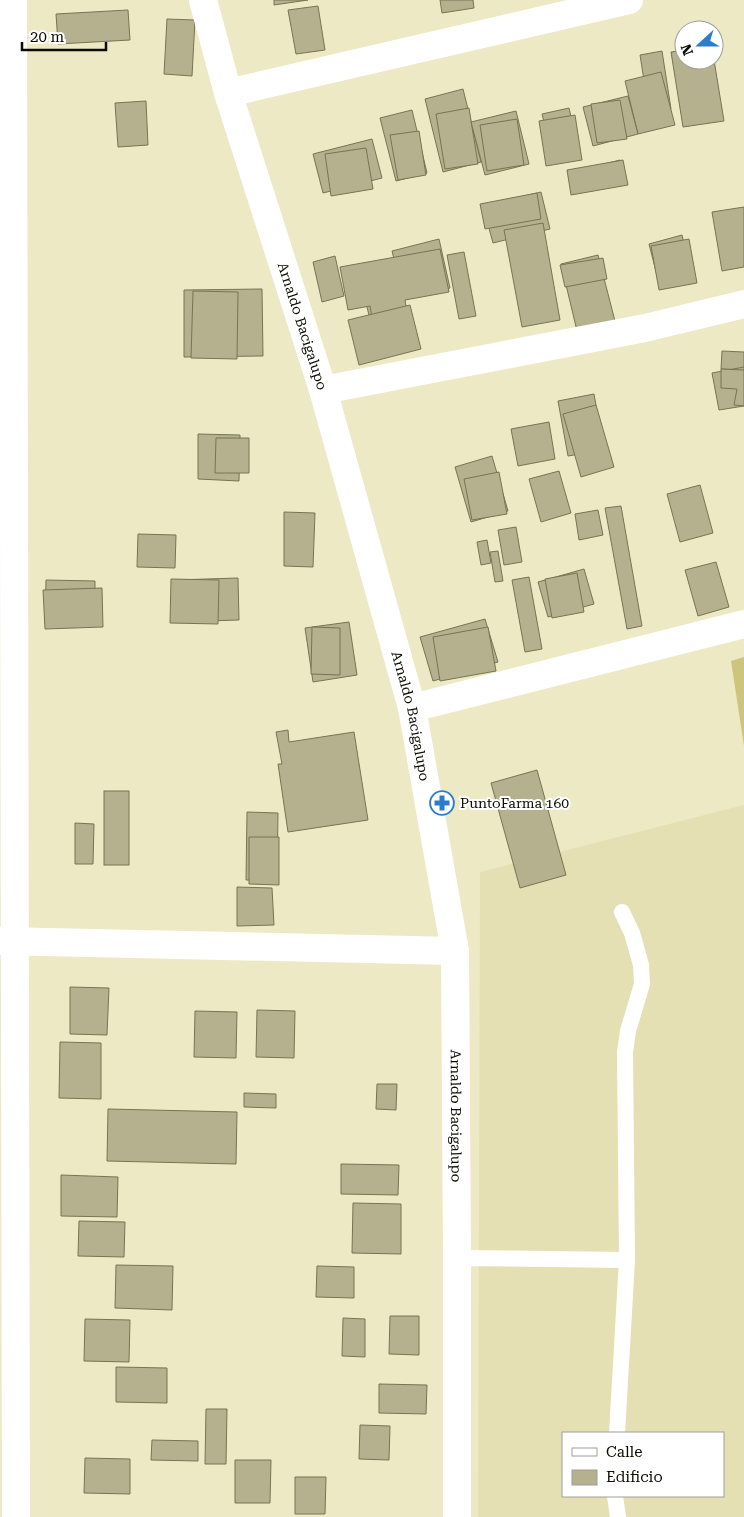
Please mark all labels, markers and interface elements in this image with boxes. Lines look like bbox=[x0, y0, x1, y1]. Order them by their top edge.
scale bar bbox=[22, 20, 106, 52]
north arrow bbox=[674, 20, 724, 70]
text: 20 m bbox=[30, 28, 65, 46]
text: N bbox=[677, 42, 696, 58]
street label: Arnaldo Bacigalupo bbox=[275, 260, 330, 392]
street label: Arnaldo Bacigalupo bbox=[388, 649, 433, 782]
pharmacy icon: PuntoFarma 160 bbox=[429, 790, 455, 816]
place label: PuntoFarma 160 bbox=[460, 795, 569, 811]
street label: Arnaldo Bacigalupo bbox=[448, 1049, 465, 1182]
legend bbox=[562, 1432, 724, 1497]
text: Calle bbox=[606, 1443, 642, 1461]
text: Edificio bbox=[606, 1468, 663, 1486]

